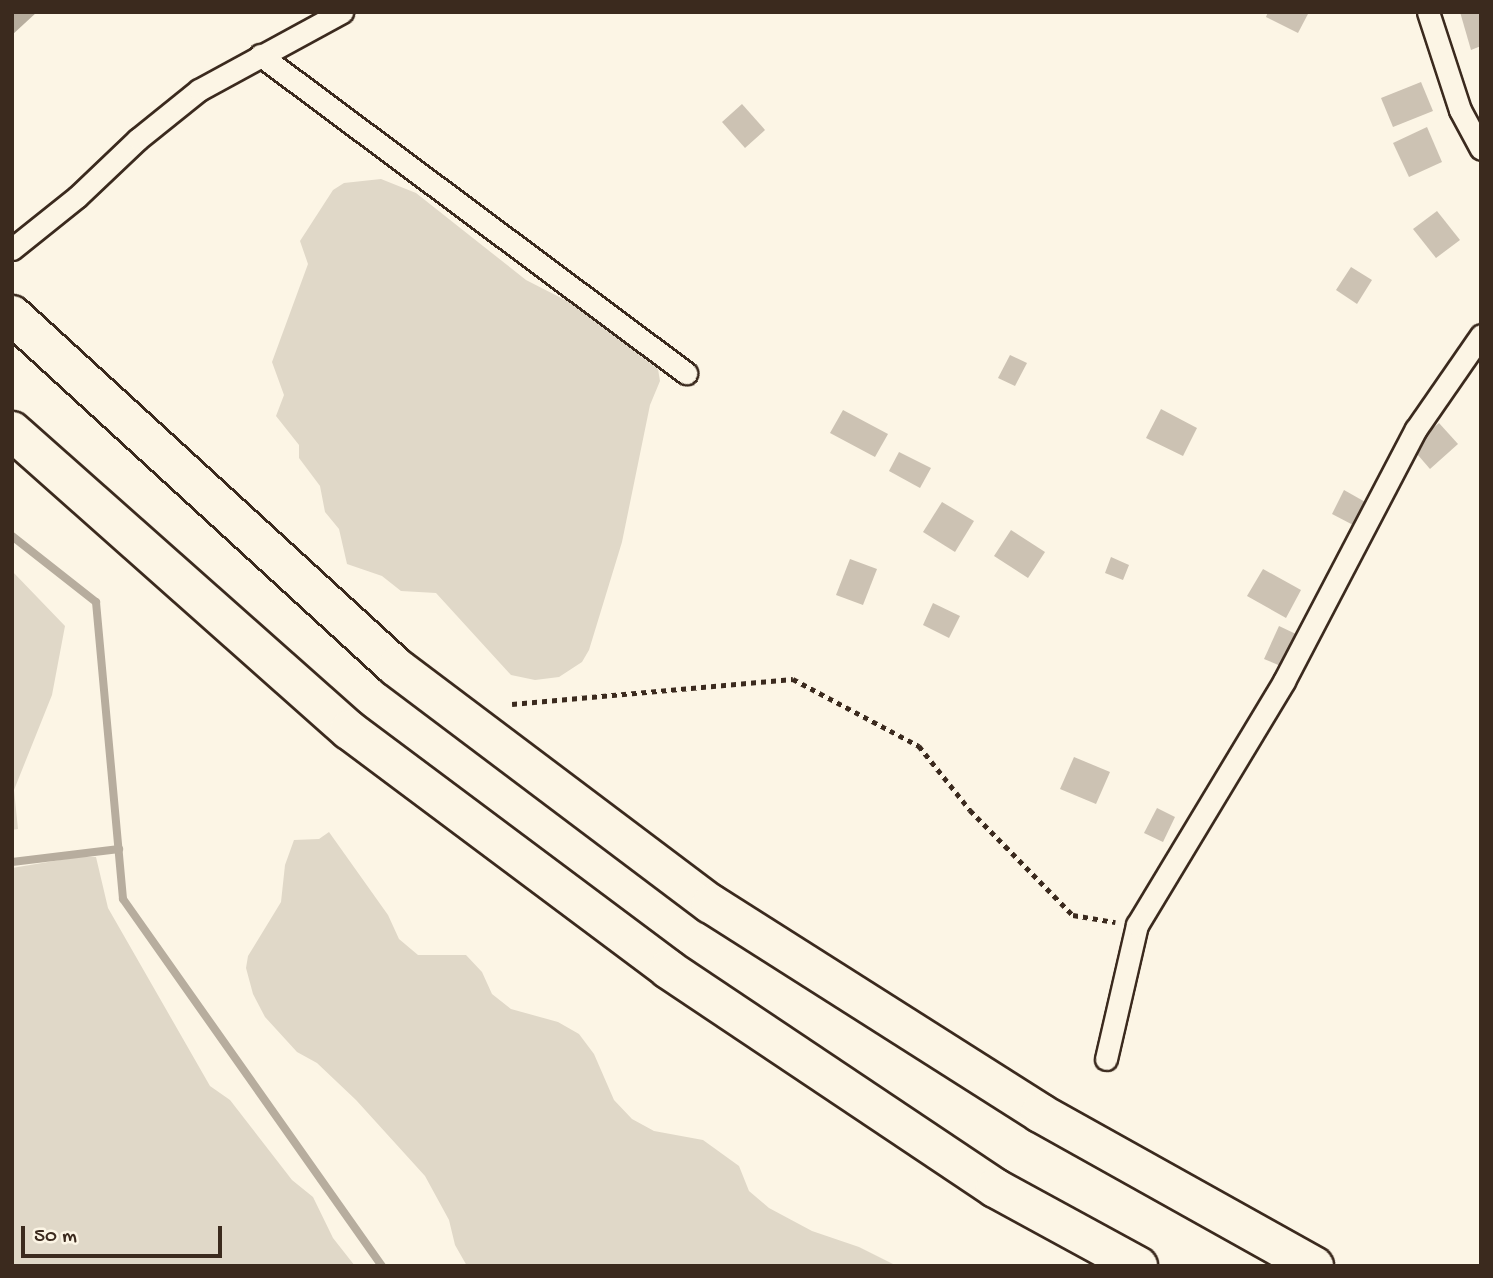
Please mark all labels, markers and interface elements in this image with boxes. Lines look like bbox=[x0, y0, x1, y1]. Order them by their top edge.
scale bar bbox=[24, 1212, 226, 1256]
text: 50 m bbox=[34, 1225, 77, 1250]

